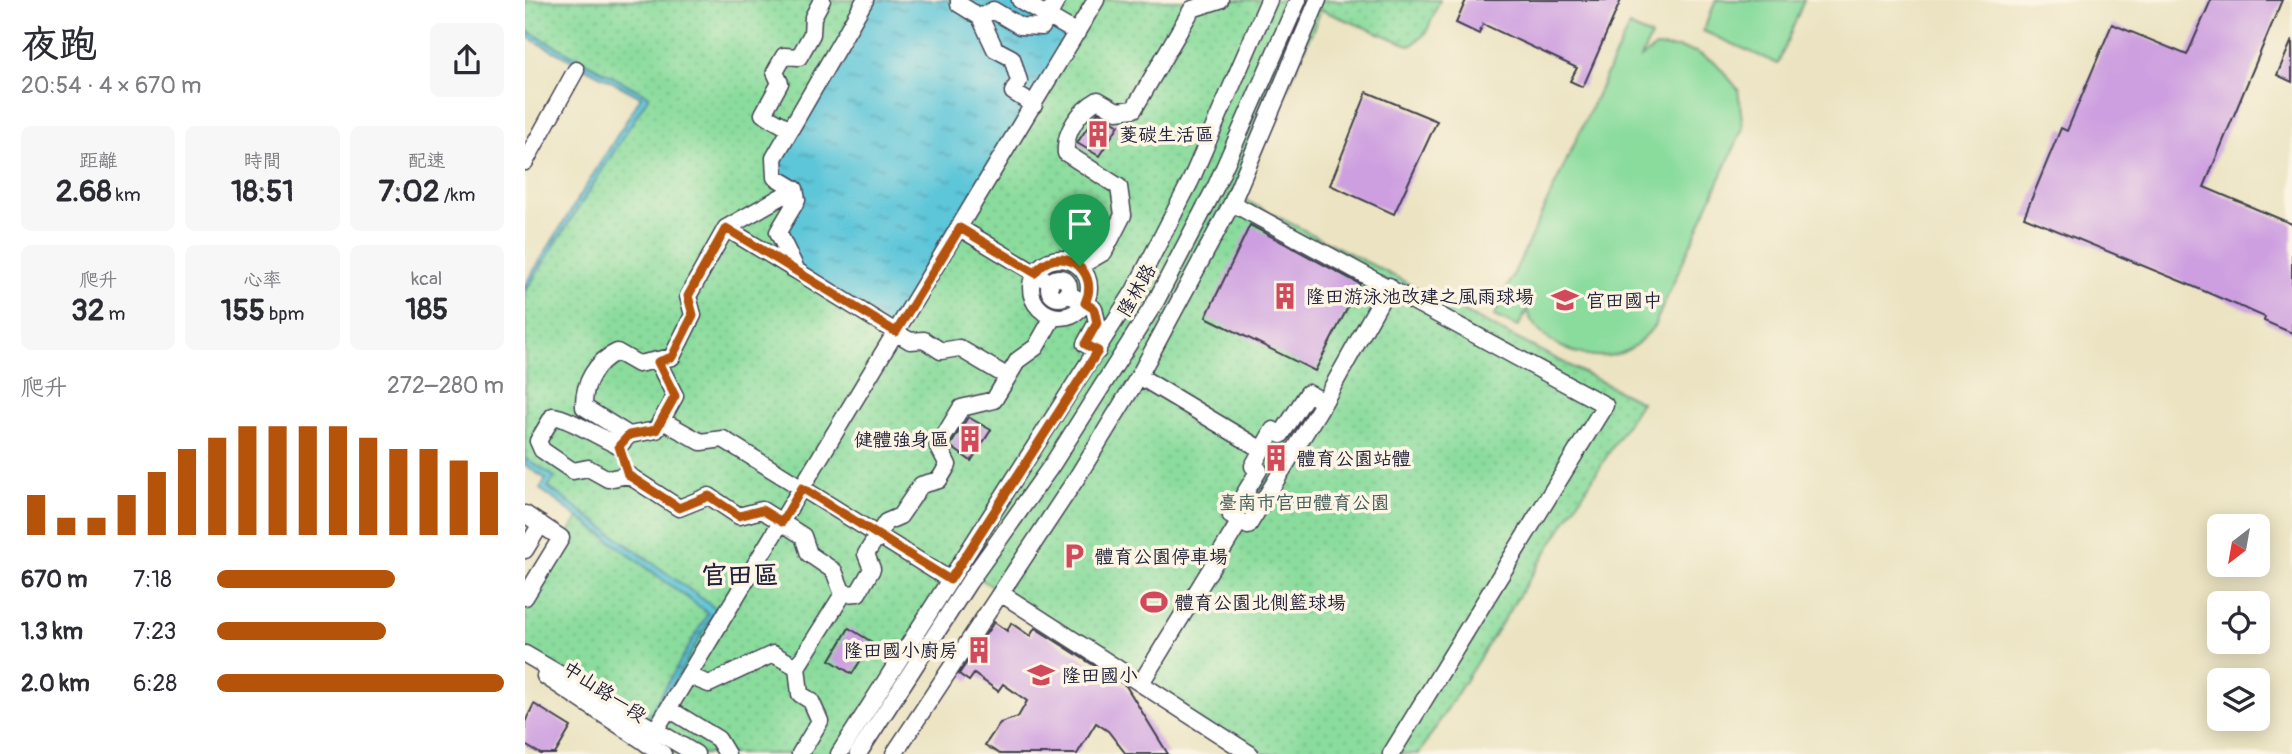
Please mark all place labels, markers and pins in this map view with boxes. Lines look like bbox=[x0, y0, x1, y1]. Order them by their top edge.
building icon: 菱碳生活區 bbox=[1083, 119, 1113, 149]
place label: 菱碳生活區 bbox=[1119, 123, 1214, 147]
pin bbox=[1050, 194, 1110, 266]
building icon: 隆田游泳池改建之風雨球場 bbox=[1270, 281, 1300, 311]
place label: 隆田游泳池改建之風雨球場 bbox=[1306, 285, 1534, 309]
school or university icon: 官田國中 bbox=[1550, 285, 1580, 315]
place label: 官田國中 bbox=[1586, 289, 1662, 313]
building icon: 健體強身區 bbox=[955, 424, 985, 454]
place label: 健體強身區 bbox=[854, 428, 949, 452]
building icon: 體育公園站體 bbox=[1261, 443, 1291, 473]
place label: 體育公園站體 bbox=[1297, 447, 1411, 471]
parking icon: 體育公園停車場 bbox=[1059, 541, 1089, 571]
place label: 體育公園停車場 bbox=[1095, 545, 1228, 569]
sports icon: 體育公園北側籃球場 bbox=[1139, 587, 1169, 617]
place label: 體育公園北側籃球場 bbox=[1175, 591, 1346, 615]
building icon: 隆田國小廚房 bbox=[964, 635, 994, 665]
place label: 隆田國小廚房 bbox=[844, 639, 958, 663]
school or university icon: 隆田國小 bbox=[1026, 660, 1056, 690]
place label: 隆田國小 bbox=[1062, 664, 1138, 688]

